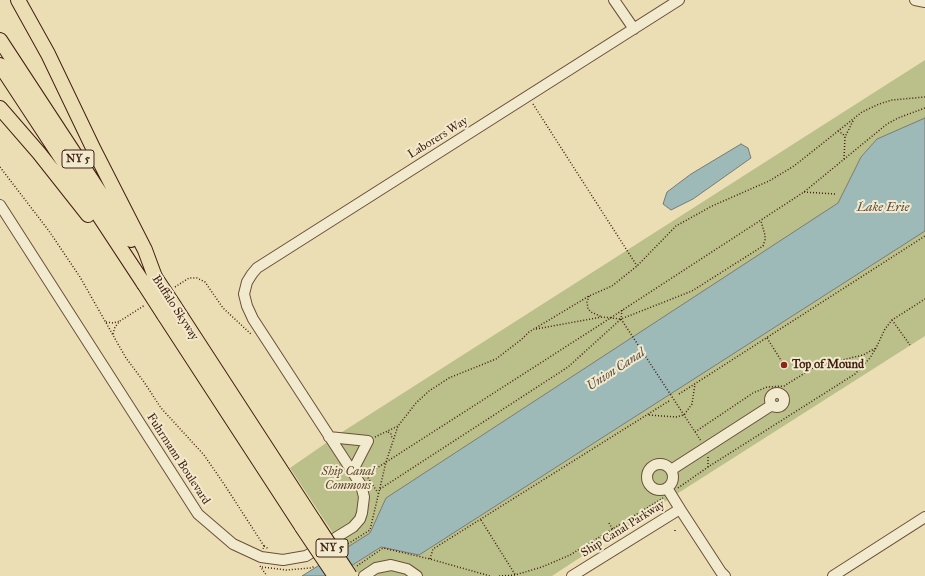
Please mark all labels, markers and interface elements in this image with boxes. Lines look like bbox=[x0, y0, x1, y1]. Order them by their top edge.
street label: Laborers Way bbox=[405, 114, 471, 162]
road number: NY 5 bbox=[62, 150, 94, 168]
water label: Lake Erie bbox=[857, 200, 909, 216]
street label: Buffalo Skyway bbox=[149, 273, 201, 343]
water label: Union Canal bbox=[584, 345, 648, 395]
place label: Top of Mound bbox=[792, 358, 864, 372]
marker: Top of Mound bbox=[779, 360, 789, 370]
street label: Fuhrmann Boulevard bbox=[143, 411, 213, 507]
park label: Ship Canal Commons bbox=[322, 465, 374, 493]
street label: Ship Canal Parkway bbox=[578, 497, 668, 561]
road number: NY 5 bbox=[316, 539, 348, 557]

